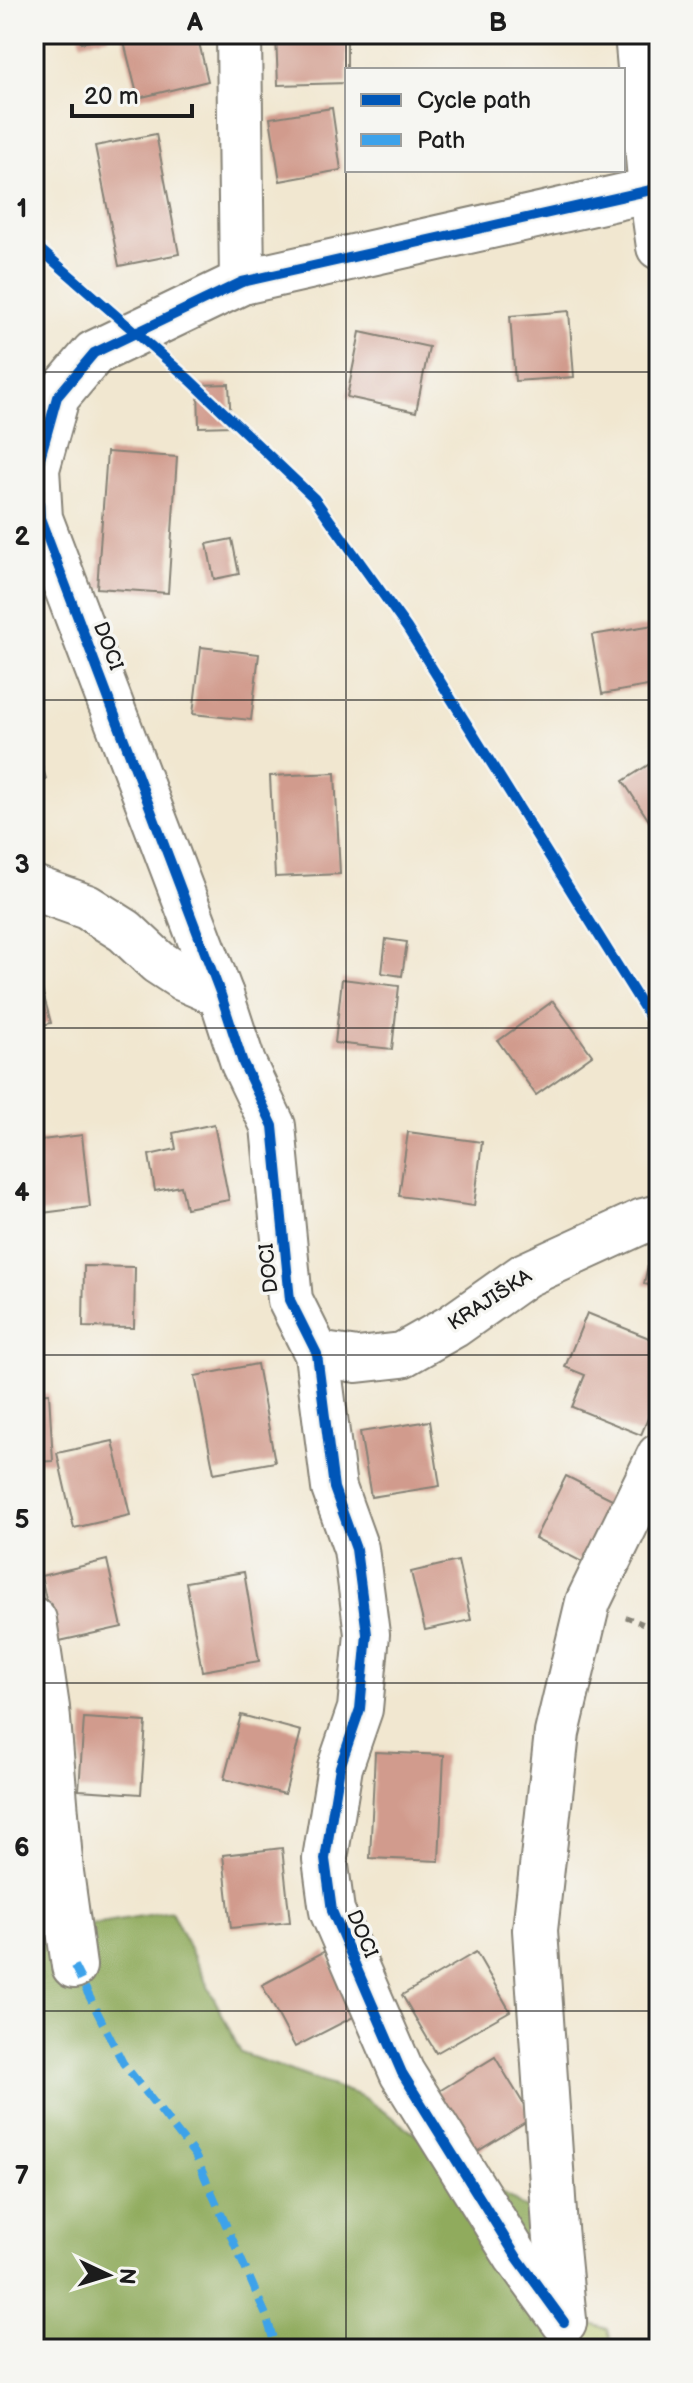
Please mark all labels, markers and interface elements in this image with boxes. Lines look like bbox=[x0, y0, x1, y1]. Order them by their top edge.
text: A bbox=[186, 8, 203, 39]
text: B bbox=[489, 8, 507, 39]
scale bar bbox=[72, 68, 192, 118]
legend bbox=[345, 68, 625, 172]
text: 20 m bbox=[84, 82, 139, 111]
text: Cycle path bbox=[417, 86, 531, 115]
text: Path bbox=[417, 126, 465, 155]
text: 1 bbox=[17, 194, 27, 225]
text: 2 bbox=[14, 522, 30, 553]
street label: DOCI bbox=[88, 618, 128, 674]
text: 3 bbox=[14, 850, 30, 881]
text: 4 bbox=[14, 1178, 30, 1209]
street label: DOCI bbox=[254, 1242, 284, 1294]
street label: KRAJIŠKA bbox=[443, 1263, 537, 1336]
text: 5 bbox=[14, 1505, 30, 1536]
text: 6 bbox=[14, 1833, 30, 1864]
street label: DOCI bbox=[341, 1906, 383, 1962]
text: 7 bbox=[15, 2161, 29, 2192]
north arrow bbox=[68, 2235, 148, 2315]
text: N bbox=[112, 2267, 140, 2285]

